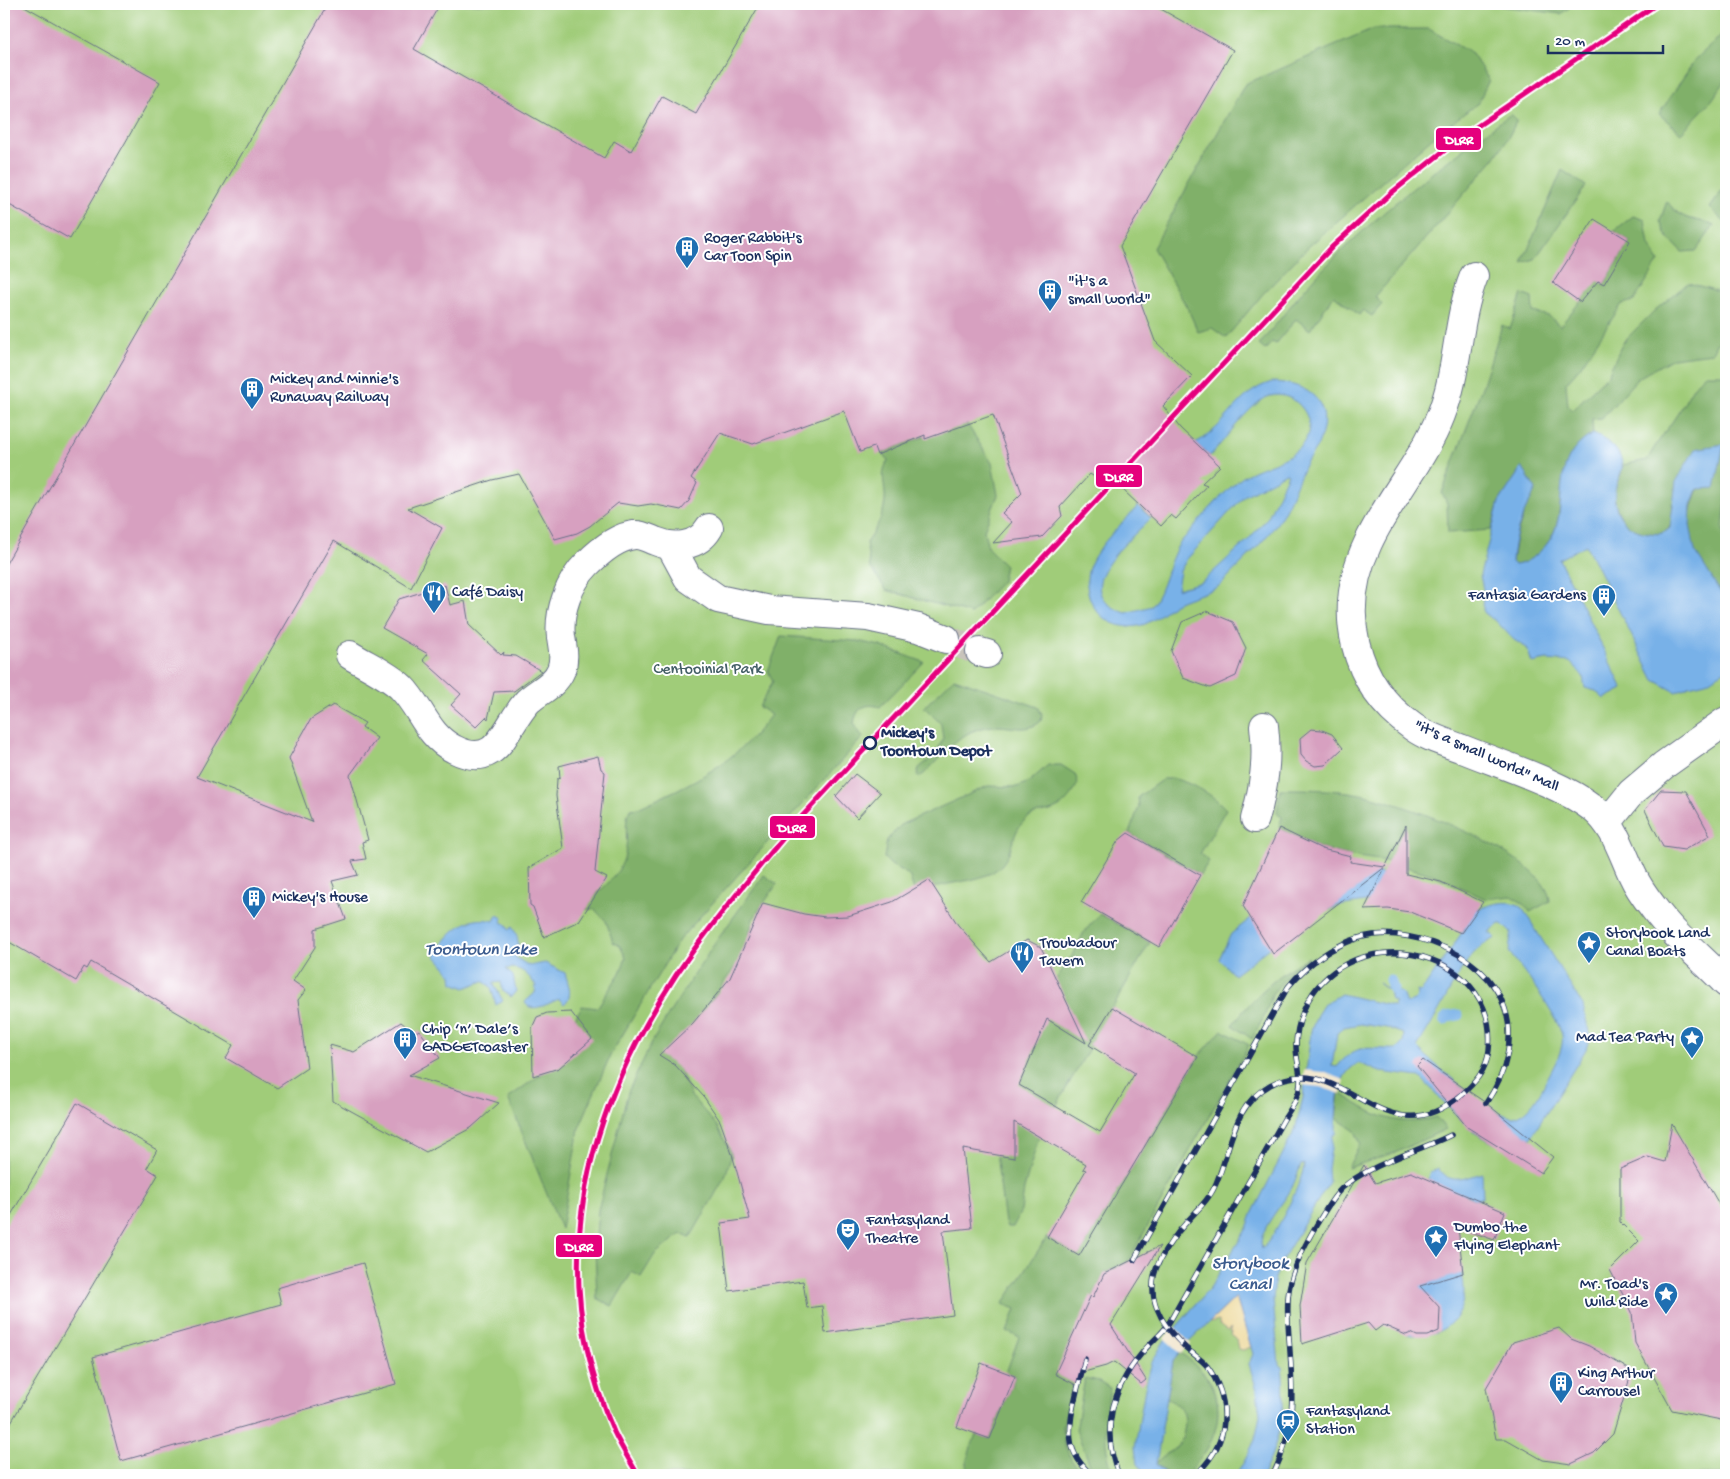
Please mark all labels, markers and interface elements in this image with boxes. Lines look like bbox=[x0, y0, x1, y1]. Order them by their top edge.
scale bar bbox=[1548, 22, 1662, 54]
text: 20 m bbox=[1555, 33, 1585, 51]
line badge: DLRR bbox=[1435, 127, 1482, 151]
text: DLRR bbox=[1443, 133, 1475, 150]
place label: Roger Rabbit's Car Toon Spin bbox=[704, 230, 803, 267]
building icon: Roger Rabbit's Car Toon Spin bbox=[674, 235, 700, 269]
place label: "it's a small world" bbox=[1068, 273, 1151, 310]
building icon: "it's a small world" bbox=[1037, 278, 1063, 312]
place label: Mickey and Minnie's Runaway Railway bbox=[270, 371, 399, 408]
building icon: Mickey and Minnie's Runaway Railway bbox=[239, 376, 265, 410]
line badge: DLRR bbox=[1095, 464, 1143, 488]
text: DLRR bbox=[1103, 470, 1135, 487]
restaurant icon: Café Daisy bbox=[421, 580, 447, 614]
building icon: Fantasia Gardens bbox=[1591, 583, 1617, 617]
place label: Café Daisy bbox=[452, 584, 523, 603]
place label: Fantasia Gardens bbox=[1467, 587, 1587, 606]
park label: Centooinial Park bbox=[654, 661, 764, 680]
street label: "it's a small world" Mall bbox=[1411, 716, 1561, 798]
place label: Mickey's Toontown Depot bbox=[879, 725, 993, 762]
marker: Mickey's Toontown Depot bbox=[863, 736, 877, 750]
line badge: DLRR bbox=[769, 815, 816, 839]
text: DLRR bbox=[776, 821, 808, 838]
building icon: Mickey's House bbox=[241, 885, 267, 919]
place label: Mickey's House bbox=[272, 889, 369, 908]
place label: Storybook Land Canal Boats bbox=[1606, 925, 1711, 962]
place icon: Storybook Land Canal Boats bbox=[1576, 930, 1602, 964]
place label: Troubadour Tavern bbox=[1039, 935, 1117, 972]
water label: Toontown Lake bbox=[425, 940, 537, 961]
restaurant icon: Troubadour Tavern bbox=[1009, 940, 1035, 974]
place label: Chip ‘n’ Dale’s GADGETcoaster bbox=[422, 1021, 528, 1058]
place icon: Mad Tea Party bbox=[1679, 1025, 1705, 1059]
building icon: Chip ‘n’ Dale’s GADGETcoaster bbox=[392, 1026, 418, 1060]
place label: Mad Tea Party bbox=[1576, 1029, 1674, 1048]
place label: Fantasyland Theatre bbox=[865, 1212, 951, 1249]
theatre icon: Fantasyland Theatre bbox=[835, 1217, 861, 1251]
place label: Dumbo the Flying Elephant bbox=[1453, 1219, 1560, 1256]
place icon: Dumbo the Flying Elephant bbox=[1423, 1224, 1449, 1258]
line badge: DLRR bbox=[555, 1234, 603, 1258]
text: DLRR bbox=[563, 1240, 595, 1257]
water label: Storybook Canal bbox=[1212, 1254, 1290, 1296]
place label: Mr. Toad's Wild Ride bbox=[1580, 1276, 1649, 1313]
place icon: Mr. Toad's Wild Ride bbox=[1653, 1281, 1679, 1315]
place label: King Arthur Carrousel bbox=[1578, 1365, 1656, 1402]
building icon: King Arthur Carrousel bbox=[1548, 1370, 1574, 1404]
place label: Fantasyland Station bbox=[1305, 1403, 1391, 1440]
station icon: Fantasyland Station bbox=[1275, 1408, 1301, 1442]

